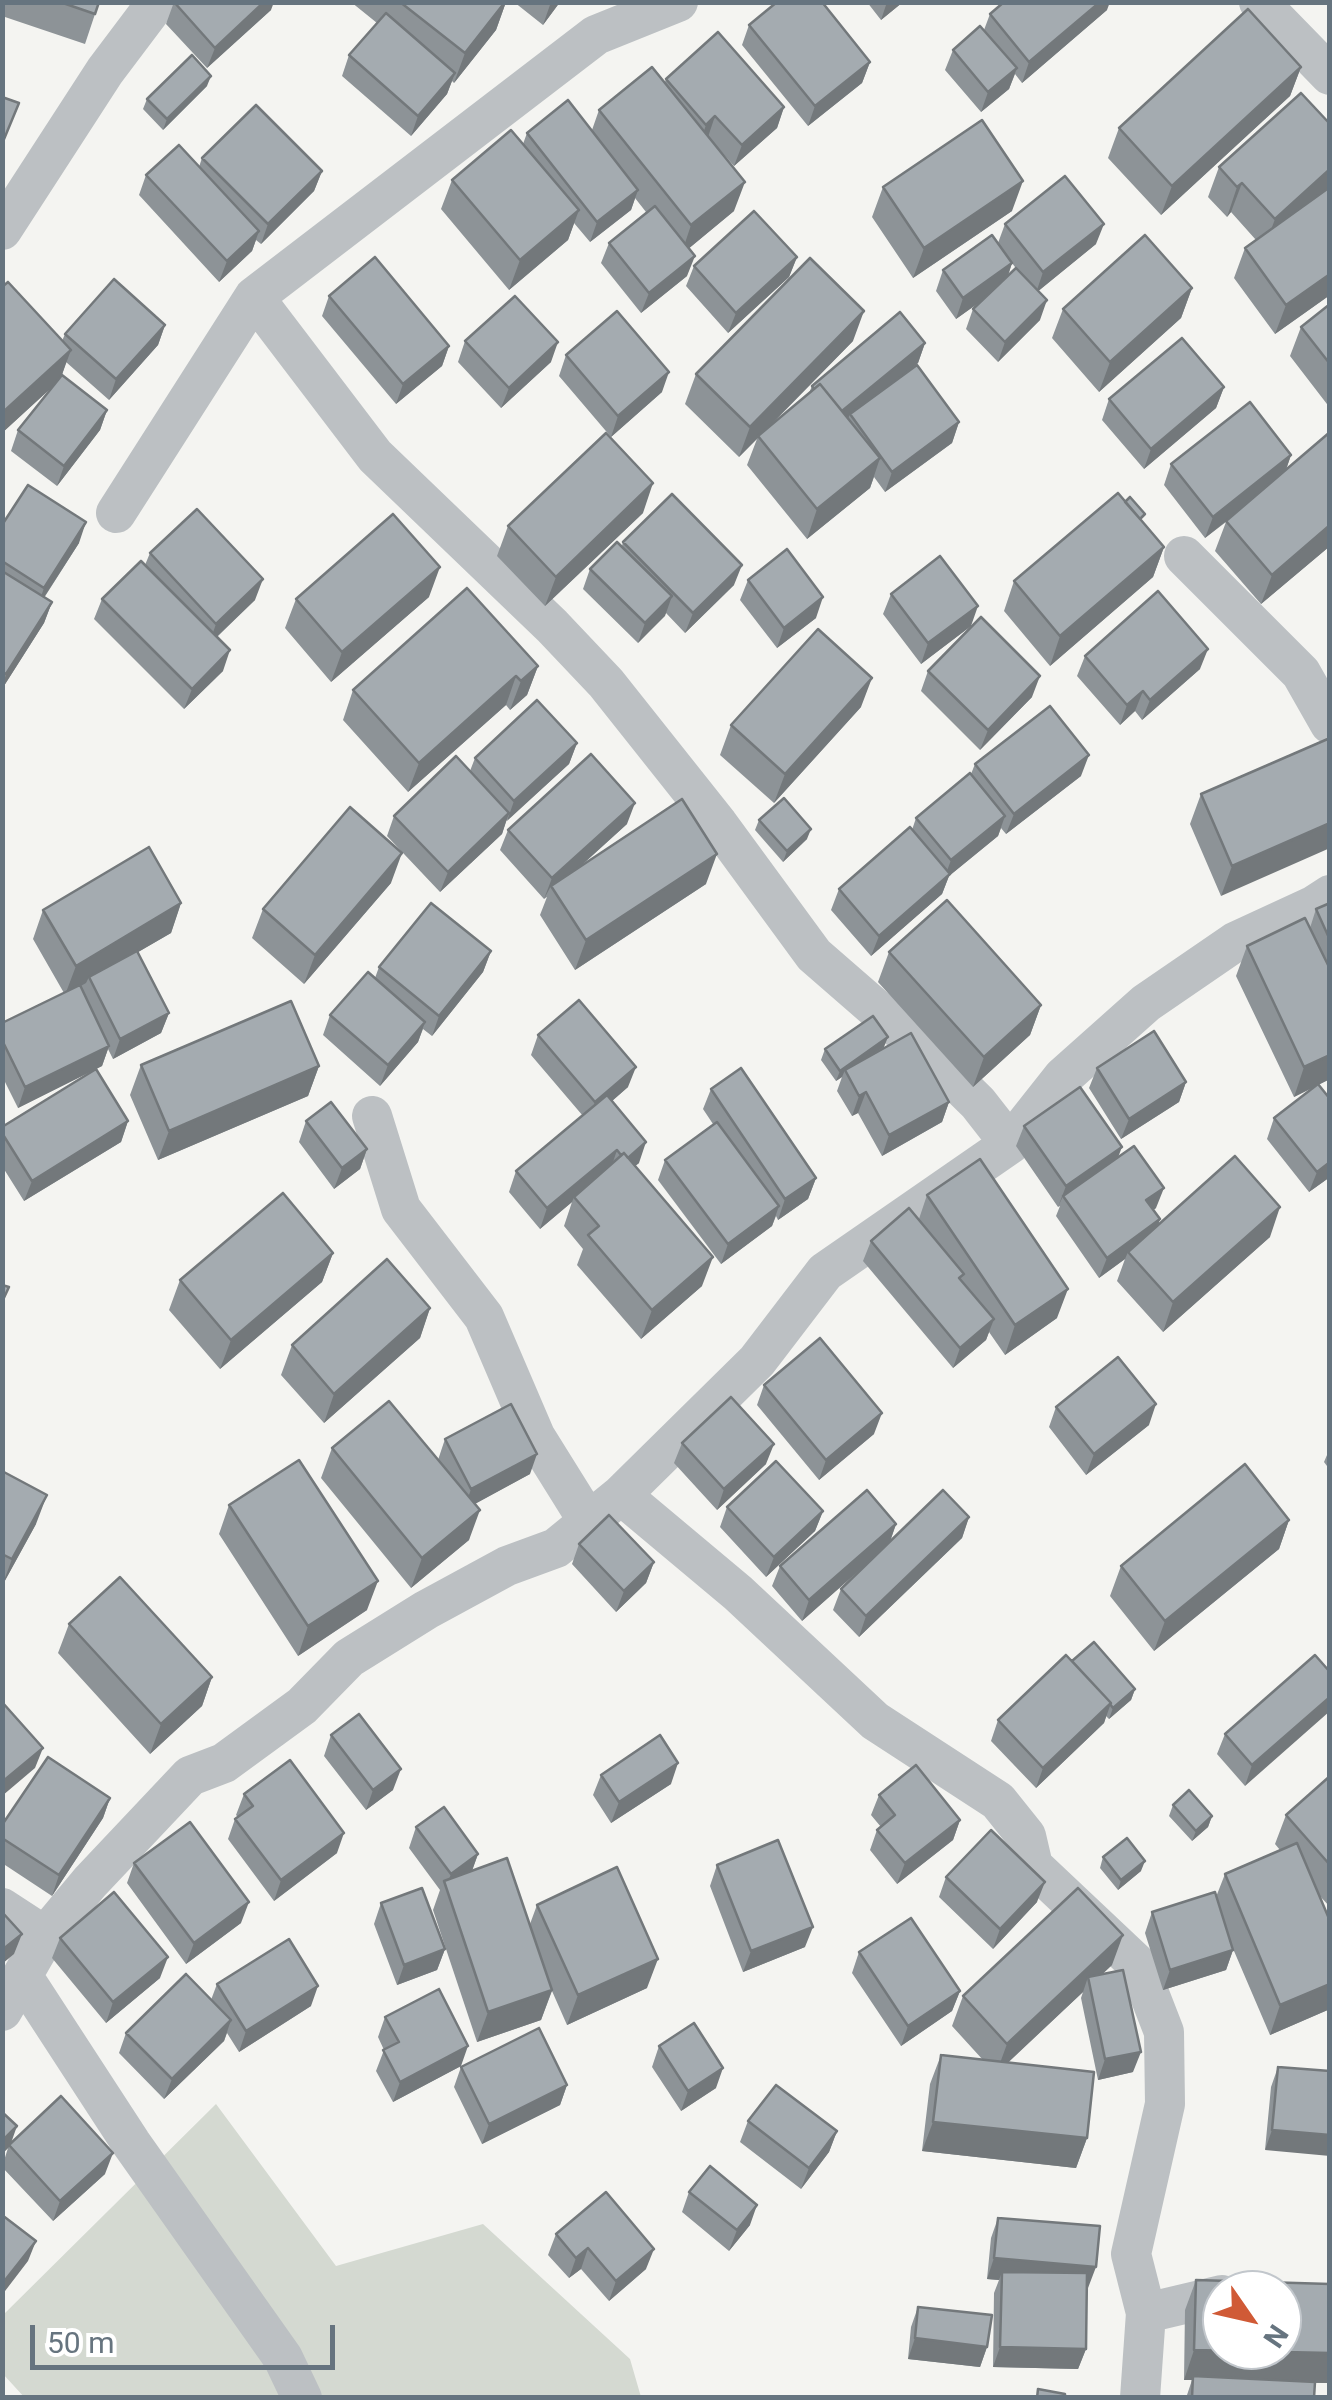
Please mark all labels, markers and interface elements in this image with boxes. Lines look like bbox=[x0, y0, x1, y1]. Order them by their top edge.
north arrow bbox=[1202, 2270, 1302, 2370]
scale bar bbox=[35, 2305, 340, 2367]
text: N bbox=[1256, 2319, 1295, 2353]
text: 50 m bbox=[47, 2325, 114, 2360]

